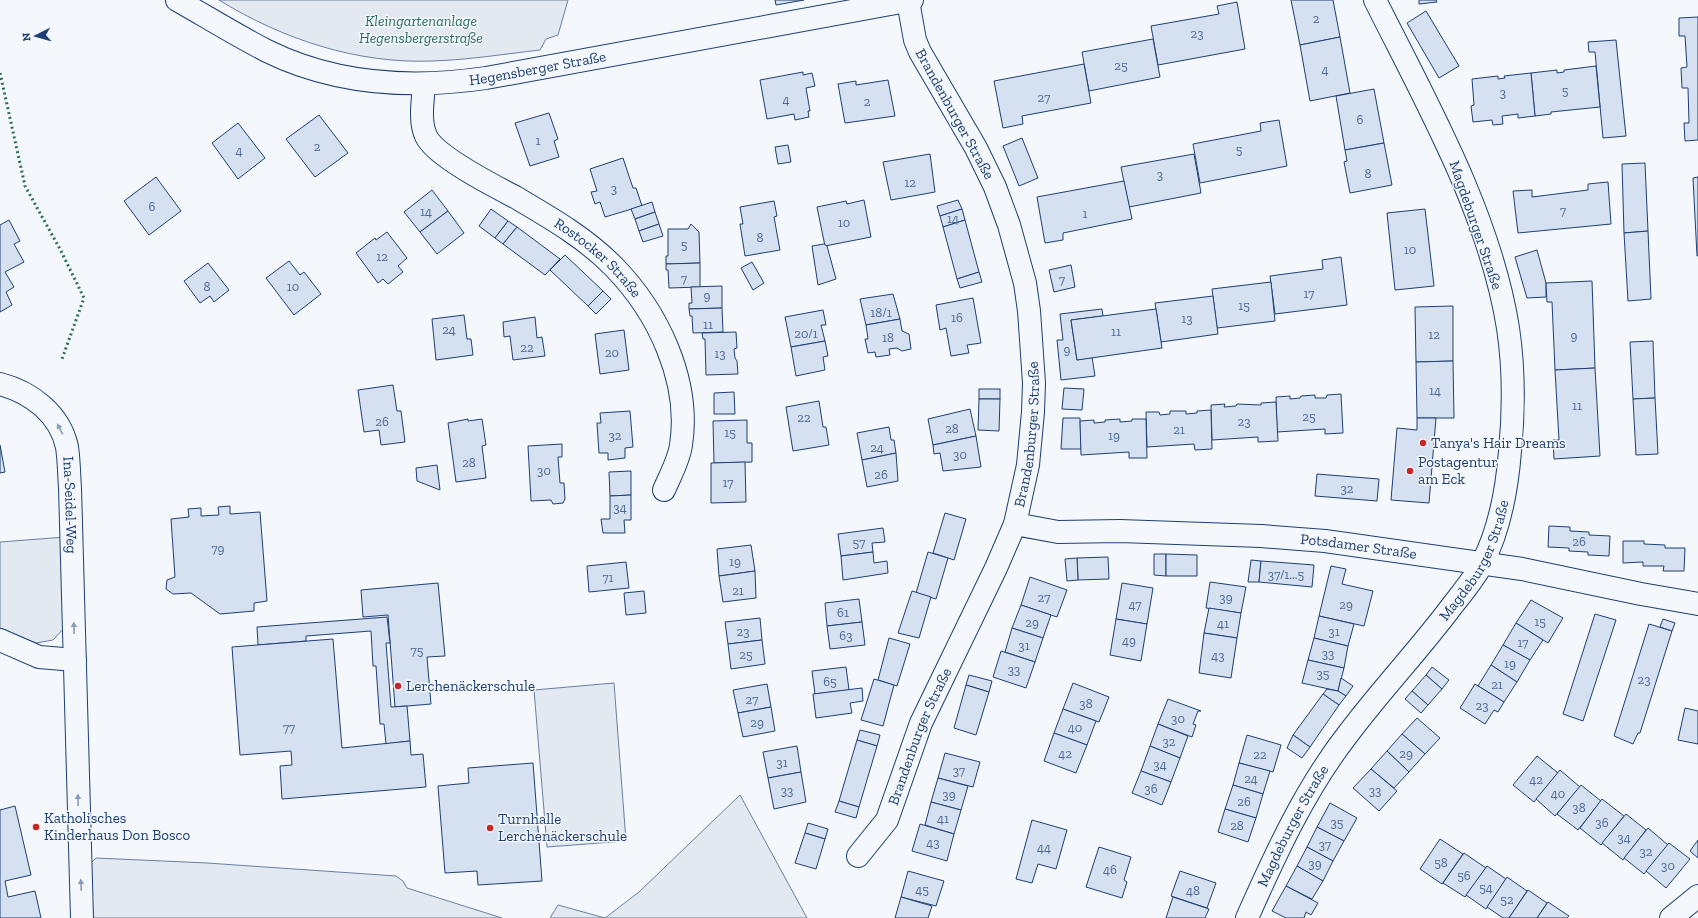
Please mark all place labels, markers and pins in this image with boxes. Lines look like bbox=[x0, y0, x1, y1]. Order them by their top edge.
place label: Tanya's Hair Dreams bbox=[1431, 434, 1566, 452]
marker: Tanya's Hair Dreams bbox=[1418, 438, 1428, 448]
place label: Postagentur am Eck bbox=[1418, 453, 1498, 488]
marker: Postagentur am Eck bbox=[1405, 466, 1415, 476]
place label: Lerchenäckerschule bbox=[406, 677, 535, 695]
marker: Lerchenäckerschule bbox=[393, 681, 403, 691]
place label: Katholisches Kinderhaus Don Bosco bbox=[44, 809, 190, 844]
place label: Turnhalle Lerchenäckerschule bbox=[498, 810, 627, 845]
marker: Katholisches Kinderhaus Don Bosco bbox=[31, 822, 41, 832]
marker: Turnhalle Lerchenäckerschule bbox=[485, 823, 495, 833]

